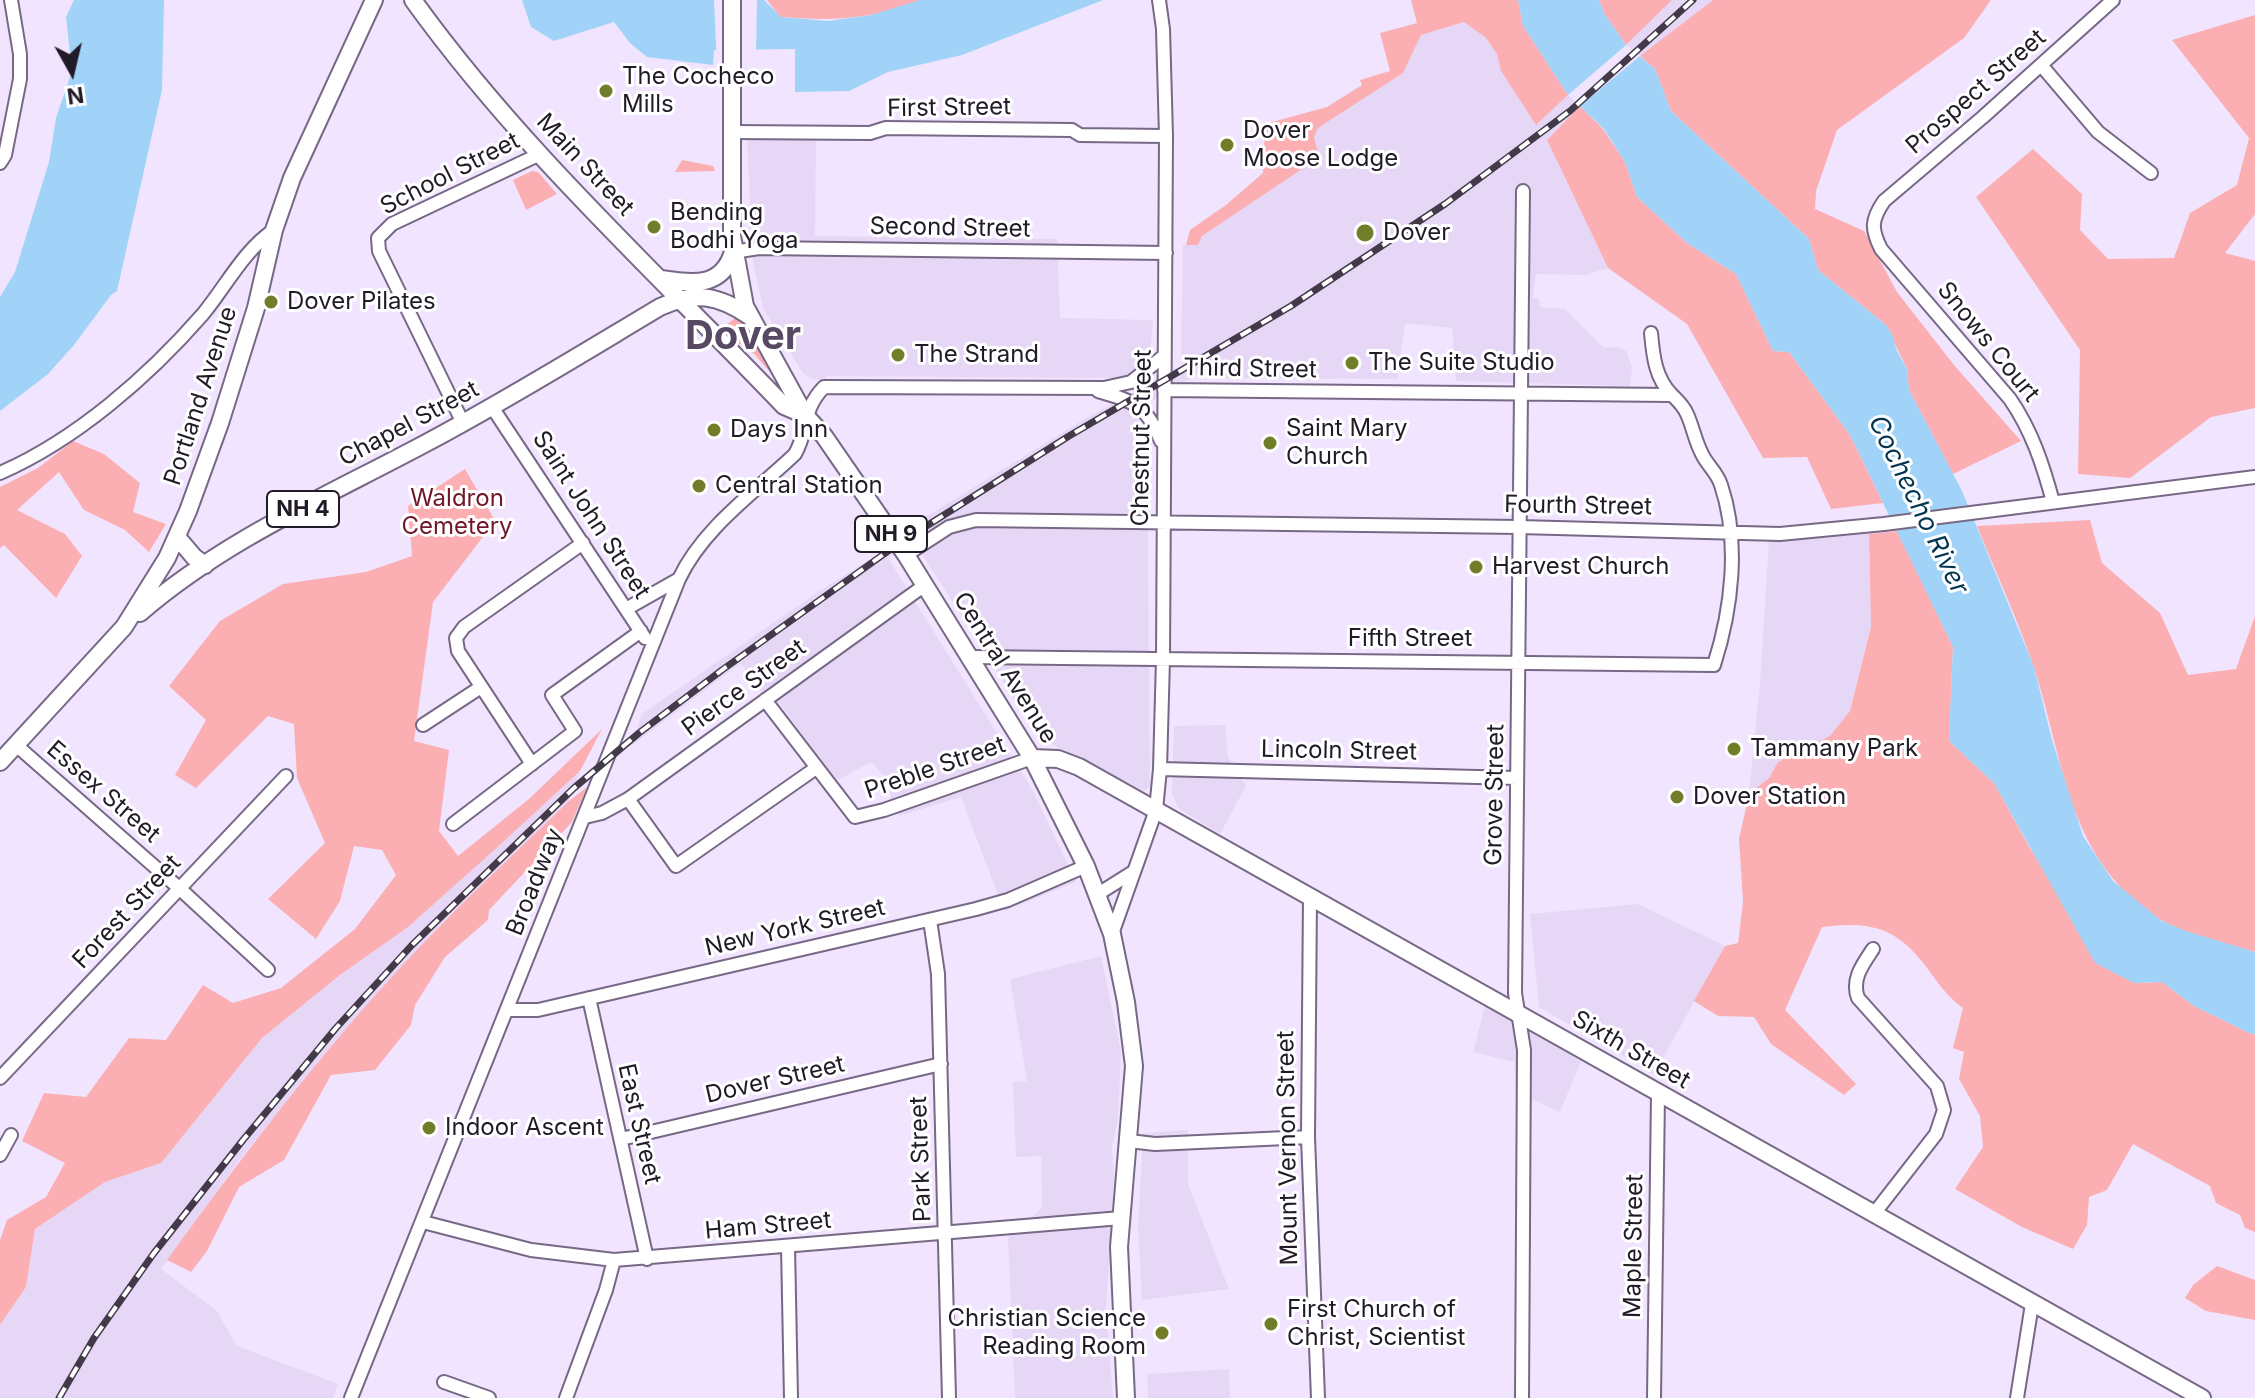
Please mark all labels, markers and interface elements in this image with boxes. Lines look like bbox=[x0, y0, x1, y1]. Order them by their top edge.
street label: Prospect Street bbox=[1900, 23, 2052, 161]
north arrow bbox=[32, 32, 112, 112]
place label: The Cocheco Mills bbox=[622, 63, 774, 119]
text: N bbox=[65, 82, 85, 110]
marker: The Cocheco Mills bbox=[597, 82, 615, 100]
street label: First Street bbox=[887, 93, 1011, 123]
street label: Main Street bbox=[530, 108, 640, 222]
place label: Dover Moose Lodge bbox=[1243, 117, 1398, 173]
street label: School Street bbox=[376, 127, 524, 221]
marker: Dover Moose Lodge bbox=[1218, 136, 1236, 154]
place label: Bending Bodhi Yoga bbox=[670, 199, 799, 255]
street label: Second Street bbox=[869, 212, 1031, 244]
marker: Bending Bodhi Yoga bbox=[645, 218, 663, 236]
place label: Dover bbox=[1383, 219, 1450, 247]
marker: Dover bbox=[1354, 222, 1376, 244]
street label: Snows Court bbox=[1931, 276, 2045, 408]
place label: Dover Pilates bbox=[287, 288, 436, 316]
marker: Dover Pilates bbox=[262, 293, 280, 311]
street label: Portland Avenue bbox=[159, 303, 243, 489]
district label: Dover bbox=[685, 313, 801, 361]
place label: The Strand bbox=[914, 341, 1039, 369]
marker: The Strand bbox=[889, 346, 907, 364]
street label: Chestnut Street bbox=[1126, 349, 1158, 527]
place label: The Suite Studio bbox=[1368, 349, 1555, 377]
street label: Third Street bbox=[1183, 353, 1317, 385]
marker: The Suite Studio bbox=[1343, 354, 1361, 372]
street label: Chapel Street bbox=[334, 375, 484, 473]
water label: Cochecho River bbox=[1861, 411, 1975, 599]
place label: Saint Mary Church bbox=[1286, 415, 1408, 471]
place label: Days Inn bbox=[730, 416, 828, 444]
marker: Days Inn bbox=[705, 421, 723, 439]
street label: Saint John Street bbox=[526, 426, 656, 604]
marker: Saint Mary Church bbox=[1261, 434, 1279, 452]
place label: Central Station bbox=[715, 472, 883, 500]
marker: Central Station bbox=[690, 477, 708, 495]
park label: Waldron Cemetery bbox=[401, 485, 513, 541]
street label: Fourth Street bbox=[1504, 490, 1652, 522]
road number: NH 4 bbox=[267, 491, 339, 527]
road number: NH 9 bbox=[855, 516, 927, 552]
place label: Harvest Church bbox=[1492, 553, 1669, 581]
marker: Harvest Church bbox=[1467, 558, 1485, 576]
street label: Central Avenue bbox=[947, 587, 1063, 749]
street label: Fifth Street bbox=[1348, 625, 1472, 653]
street label: Pierce Street bbox=[676, 633, 812, 743]
street label: Grove Street bbox=[1479, 724, 1511, 866]
street label: Preble Street bbox=[861, 730, 1009, 806]
street label: Essex Street bbox=[40, 735, 166, 849]
street label: Lincoln Street bbox=[1261, 735, 1417, 767]
place label: Tammany Park bbox=[1750, 735, 1918, 763]
marker: Tammany Park bbox=[1725, 740, 1743, 758]
place label: Dover Station bbox=[1693, 783, 1846, 811]
marker: Dover Station bbox=[1668, 788, 1686, 806]
street label: Broadway bbox=[500, 824, 570, 940]
street label: Forest Street bbox=[67, 849, 187, 975]
street label: New York Street bbox=[702, 893, 888, 963]
street label: Sixth Street bbox=[1567, 1005, 1695, 1095]
street label: Mount Vernon Street bbox=[1272, 1030, 1304, 1266]
street label: Dover Street bbox=[703, 1050, 847, 1110]
street label: East Street bbox=[611, 1061, 667, 1187]
street label: Park Street bbox=[904, 1096, 938, 1222]
place label: Indoor Ascent bbox=[445, 1114, 604, 1142]
marker: Indoor Ascent bbox=[420, 1119, 438, 1137]
street label: Maple Street bbox=[1618, 1174, 1650, 1318]
street label: Ham Street bbox=[704, 1206, 832, 1246]
place label: First Church of Christ, Scientist bbox=[1287, 1296, 1465, 1352]
place label: Christian Science Reading Room bbox=[948, 1305, 1146, 1361]
marker: First Church of Christ, Scientist bbox=[1262, 1315, 1280, 1333]
marker: Christian Science Reading Room bbox=[1153, 1324, 1171, 1342]

